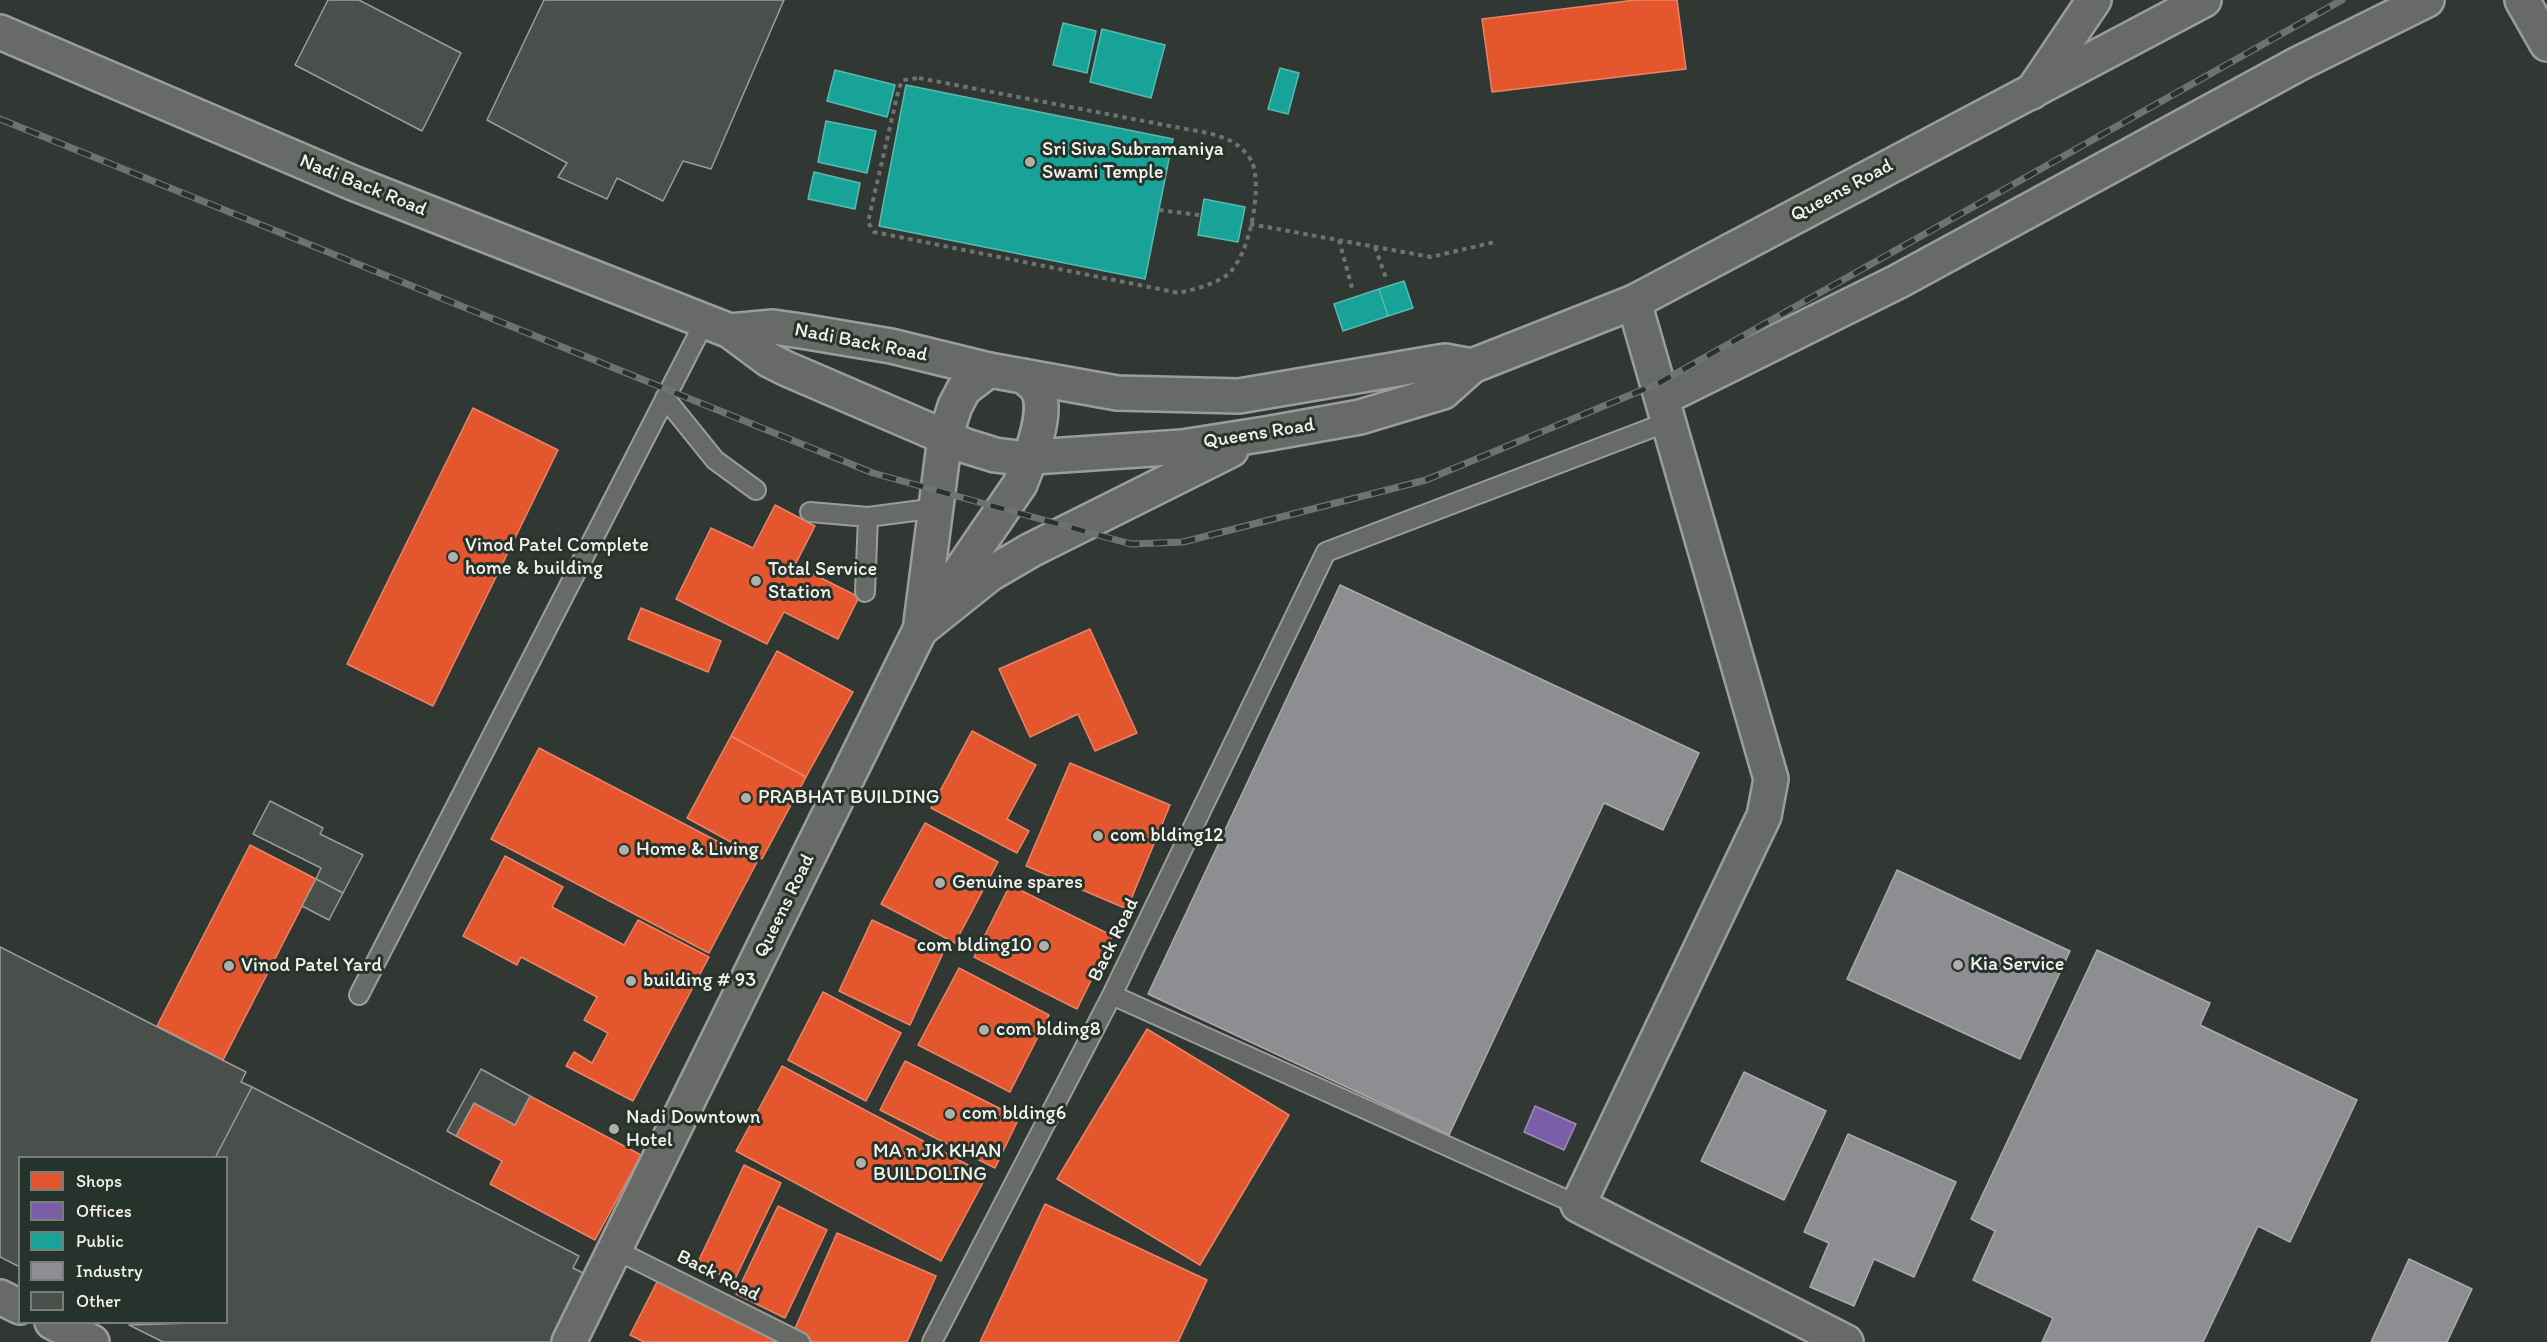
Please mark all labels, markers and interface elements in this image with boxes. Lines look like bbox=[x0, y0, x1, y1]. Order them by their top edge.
place label: Sri Siva Subramaniya Swami Temple bbox=[1042, 138, 1224, 185]
street label: Nadi Back Road bbox=[296, 150, 430, 222]
street label: Queens Road bbox=[1787, 154, 1897, 228]
marker: Sri Siva Subramaniya Swami Temple bbox=[1023, 155, 1037, 169]
street label: Nadi Back Road bbox=[792, 318, 930, 368]
street label: Queens Road bbox=[1202, 413, 1316, 455]
place label: Vinod Patel Complete home & building bbox=[465, 534, 649, 581]
marker: Vinod Patel Complete home & building bbox=[446, 550, 460, 564]
place label: Total Service Station bbox=[768, 558, 877, 605]
marker: Total Service Station bbox=[749, 574, 763, 588]
place label: PRABHAT BUILDING bbox=[758, 786, 940, 810]
marker: PRABHAT BUILDING bbox=[739, 791, 753, 805]
place label: com blding12 bbox=[1110, 824, 1224, 848]
marker: com blding12 bbox=[1091, 829, 1105, 843]
place label: Home & Living bbox=[636, 838, 759, 862]
marker: Home & Living bbox=[617, 843, 631, 857]
street label: Queens Road bbox=[750, 850, 820, 962]
place label: Genuine spares bbox=[952, 871, 1083, 895]
marker: Genuine spares bbox=[933, 876, 947, 890]
street label: Back Road bbox=[1083, 894, 1145, 986]
place label: com blding10 bbox=[917, 934, 1032, 958]
marker: com blding10 bbox=[1037, 939, 1051, 953]
place label: Kia Service bbox=[1970, 953, 2064, 977]
place label: Vinod Patel Yard bbox=[241, 954, 382, 978]
marker: Kia Service bbox=[1951, 958, 1965, 972]
marker: Vinod Patel Yard bbox=[222, 959, 236, 973]
place label: building # 93 bbox=[643, 969, 756, 993]
marker: building # 93 bbox=[624, 974, 638, 988]
place label: com blding8 bbox=[996, 1018, 1101, 1042]
marker: com blding8 bbox=[977, 1023, 991, 1037]
place label: com blding6 bbox=[962, 1102, 1066, 1126]
place label: Nadi Downtown Hotel bbox=[626, 1106, 760, 1153]
marker: com blding6 bbox=[943, 1107, 957, 1121]
marker: Nadi Downtown Hotel bbox=[607, 1122, 621, 1136]
place label: MA n JK KHAN BUILDOLING bbox=[873, 1140, 1002, 1187]
legend bbox=[18, 1156, 228, 1324]
marker: MA n JK KHAN BUILDOLING bbox=[854, 1156, 868, 1170]
text: Shops bbox=[76, 1170, 122, 1192]
text: Offices bbox=[76, 1200, 132, 1222]
text: Public bbox=[76, 1230, 124, 1252]
street label: Back Road bbox=[672, 1245, 764, 1307]
text: Industry bbox=[76, 1260, 143, 1282]
text: Other bbox=[76, 1290, 121, 1312]

